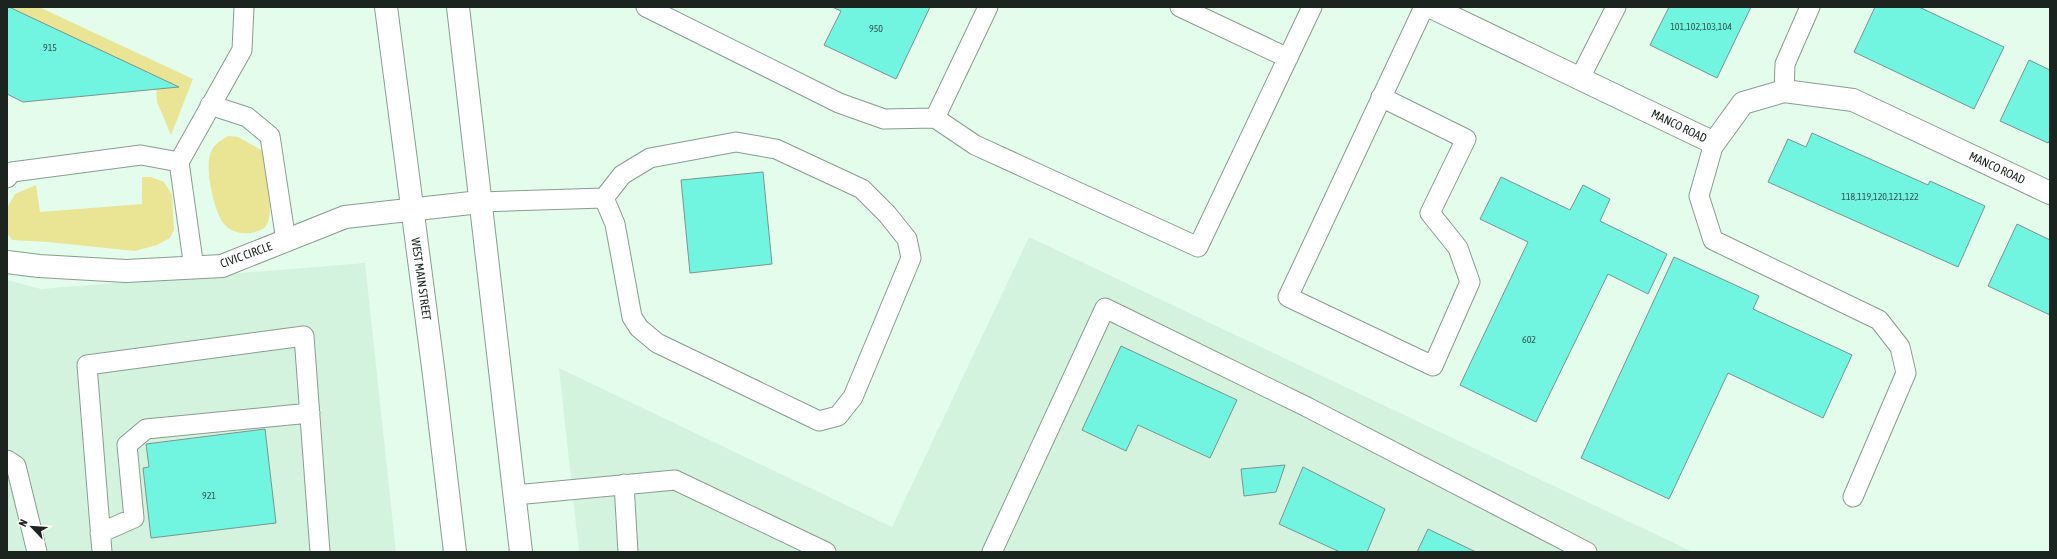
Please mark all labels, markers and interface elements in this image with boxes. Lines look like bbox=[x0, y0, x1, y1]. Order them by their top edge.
house number: 101,102,103,104 bbox=[1670, 21, 1732, 32]
house number: 950 bbox=[869, 23, 883, 34]
house number: 915 bbox=[43, 42, 57, 53]
street label: MANCO ROAD bbox=[1649, 106, 1709, 146]
street label: MANCO ROAD bbox=[1967, 149, 2028, 187]
house number: 118,119,120,121,122 bbox=[1841, 191, 1919, 202]
street label: WEST MAIN STREET bbox=[408, 237, 434, 322]
street label: CIVIC CIRCLE bbox=[218, 239, 274, 271]
house number: 602 bbox=[1522, 334, 1536, 345]
house number: 921 bbox=[202, 490, 216, 501]
north arrow bbox=[12, 507, 52, 547]
text: N bbox=[16, 517, 30, 528]

